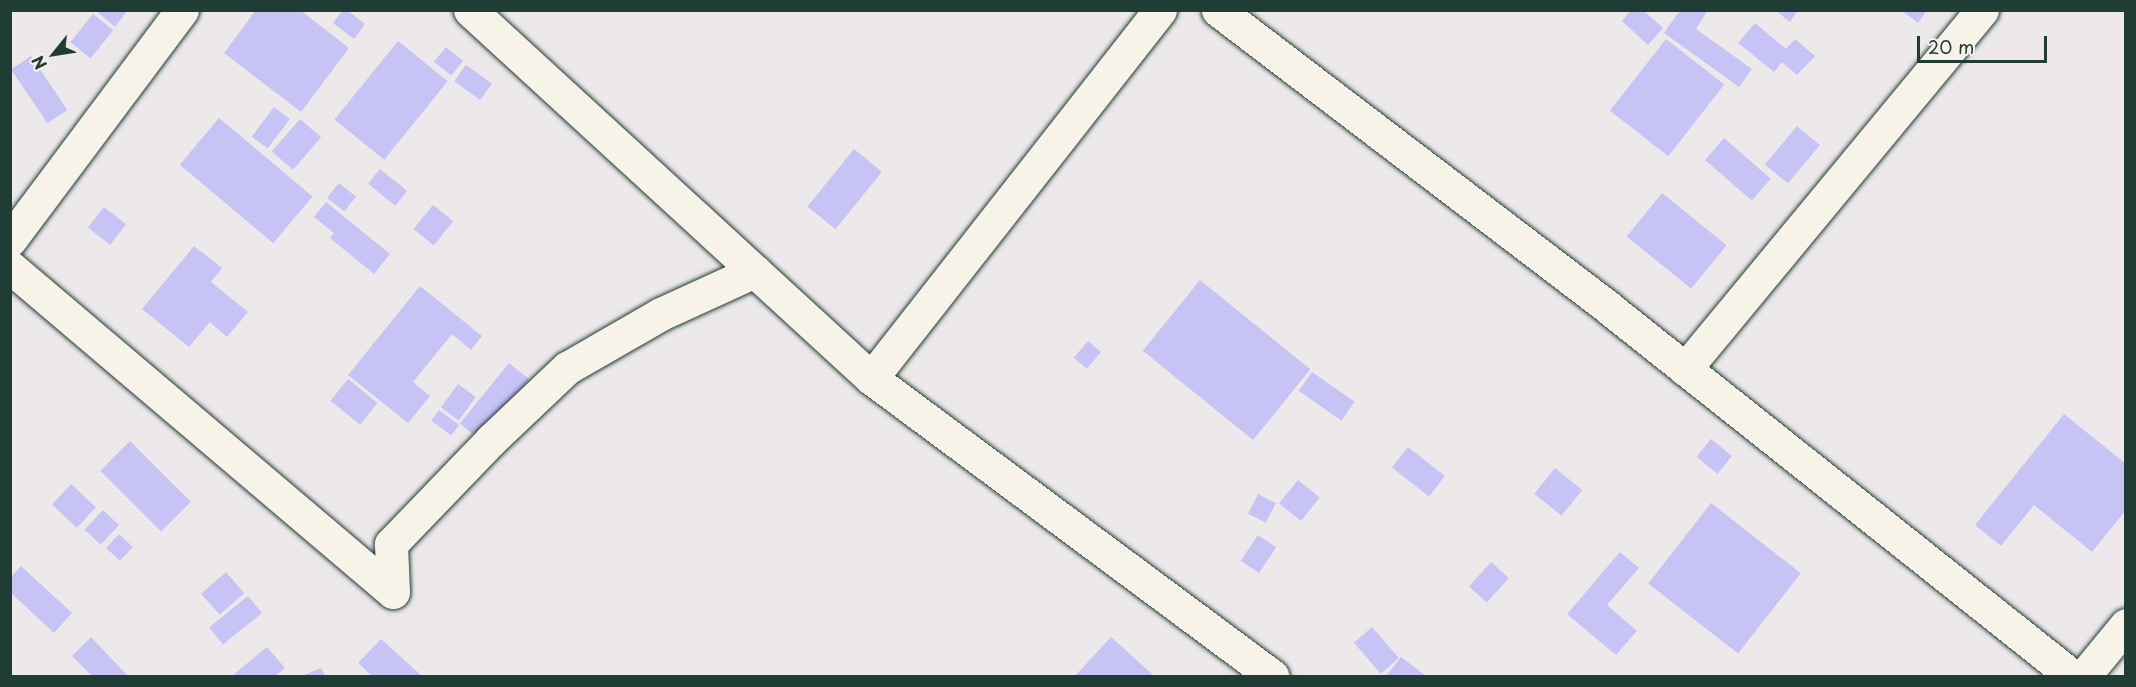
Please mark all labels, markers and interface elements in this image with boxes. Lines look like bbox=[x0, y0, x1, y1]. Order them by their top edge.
north arrow bbox=[24, 24, 84, 84]
scale bar bbox=[1920, 24, 2050, 62]
text: 20 m bbox=[1928, 33, 1974, 60]
text: N bbox=[25, 52, 52, 74]

